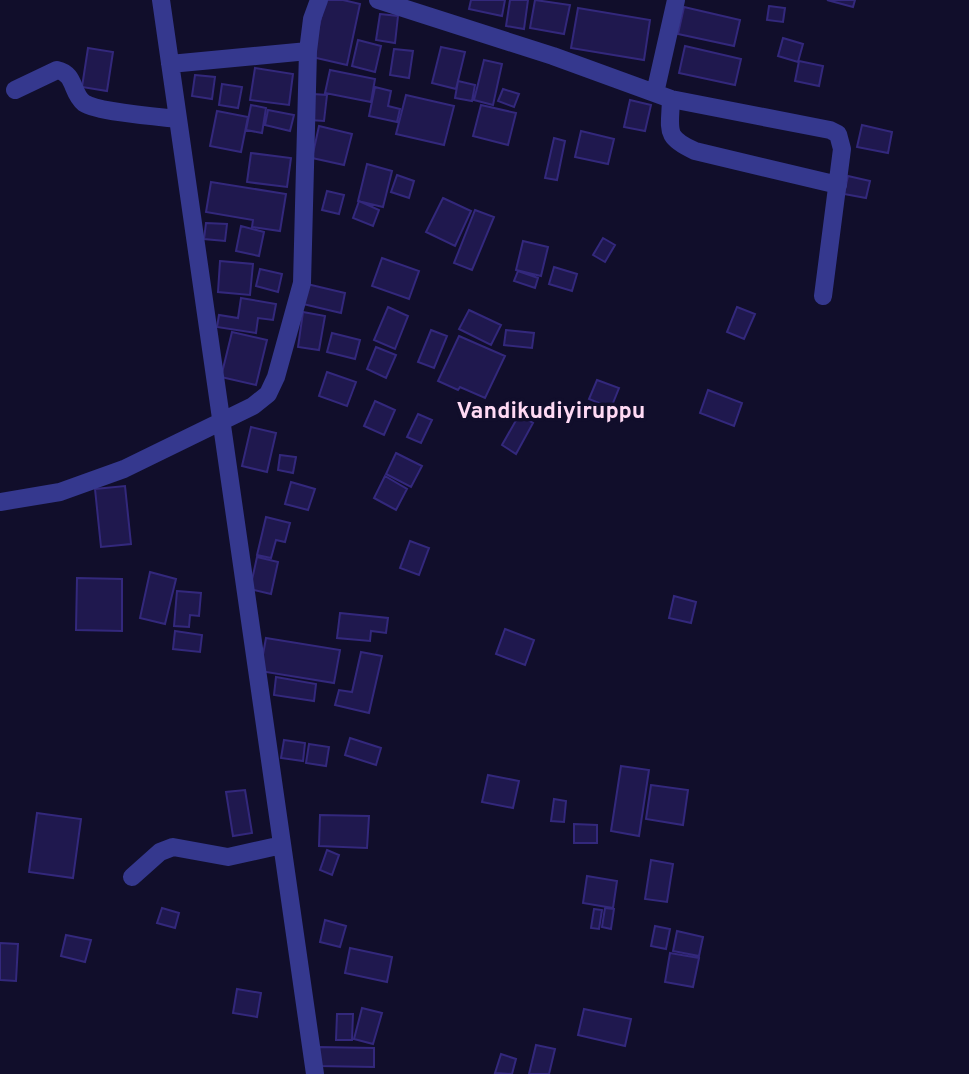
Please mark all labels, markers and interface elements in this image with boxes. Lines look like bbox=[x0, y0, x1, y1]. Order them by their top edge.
district label: Vandikudiyiruppu bbox=[457, 398, 645, 427]

